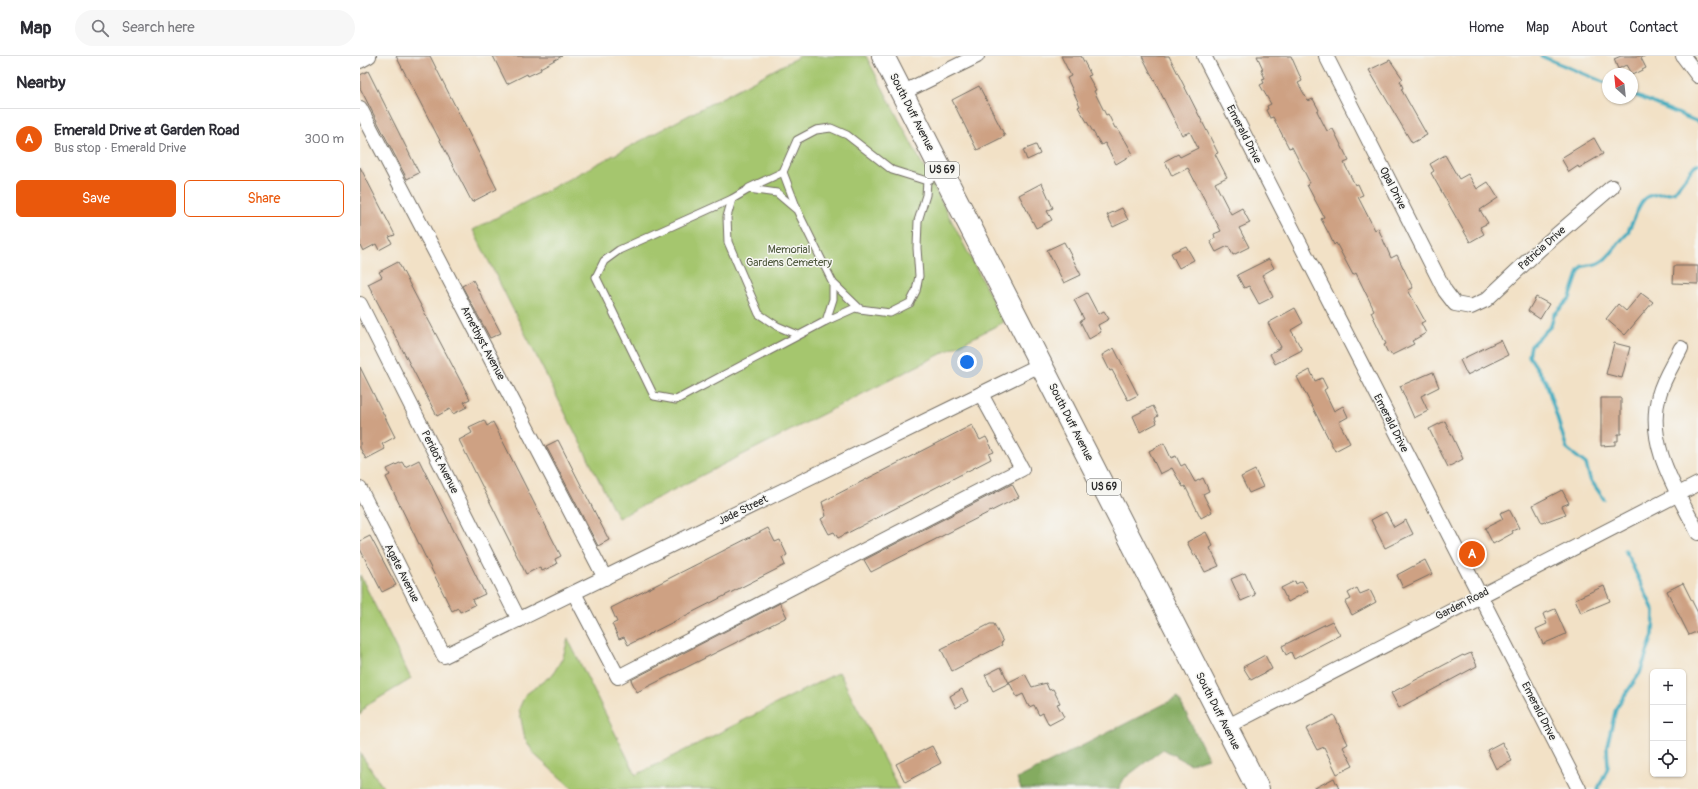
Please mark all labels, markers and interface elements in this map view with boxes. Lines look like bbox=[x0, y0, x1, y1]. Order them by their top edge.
search box bbox=[75, 10, 355, 46]
text: Map bbox=[20, 16, 51, 40]
icon: search bbox=[89, 17, 111, 39]
text: Search here bbox=[121, 18, 195, 37]
text: Home bbox=[1469, 19, 1504, 36]
text: Map bbox=[1526, 19, 1549, 36]
text: About bbox=[1571, 19, 1607, 36]
text: Contact bbox=[1629, 19, 1678, 36]
north arrow bbox=[1602, 68, 1638, 104]
street label: South Duff Avenue bbox=[887, 71, 937, 154]
text: Nearby bbox=[16, 72, 65, 93]
street label: Emerald Drive bbox=[1224, 103, 1265, 166]
text: Emerald Drive at Garden Road bbox=[54, 121, 240, 140]
text: A bbox=[25, 131, 33, 147]
text: 300 m bbox=[305, 131, 344, 147]
text: Bus stop · Emerald Drive bbox=[54, 140, 186, 156]
road number: US 69 bbox=[925, 162, 959, 178]
street label: Opal Drive bbox=[1377, 165, 1409, 212]
button: Save bbox=[16, 180, 176, 217]
button: Share bbox=[184, 180, 344, 217]
street label: Patricia Drive bbox=[1516, 223, 1569, 273]
park label: Memorial Gardens Cemetery bbox=[746, 243, 832, 269]
street label: Amethyst Avenue bbox=[458, 304, 508, 383]
your location bbox=[957, 352, 977, 372]
street label: South Duff Avenue bbox=[1046, 381, 1096, 464]
street label: Emerald Drive bbox=[1371, 392, 1412, 455]
street label: Peridot Avenue bbox=[419, 428, 462, 496]
road number: US 69 bbox=[1087, 479, 1121, 495]
street label: Jade Street bbox=[716, 492, 770, 528]
pin: A bbox=[1459, 539, 1485, 569]
street label: Agate Avenue bbox=[382, 542, 422, 605]
street label: Garden Road bbox=[1433, 585, 1491, 623]
map controls bbox=[1650, 669, 1686, 777]
button: + bbox=[1650, 669, 1686, 705]
street label: South Duff Avenue bbox=[1193, 670, 1243, 753]
street label: Emerald Drive bbox=[1519, 680, 1560, 743]
button: − bbox=[1650, 705, 1686, 741]
button: locate bbox=[1650, 741, 1686, 777]

